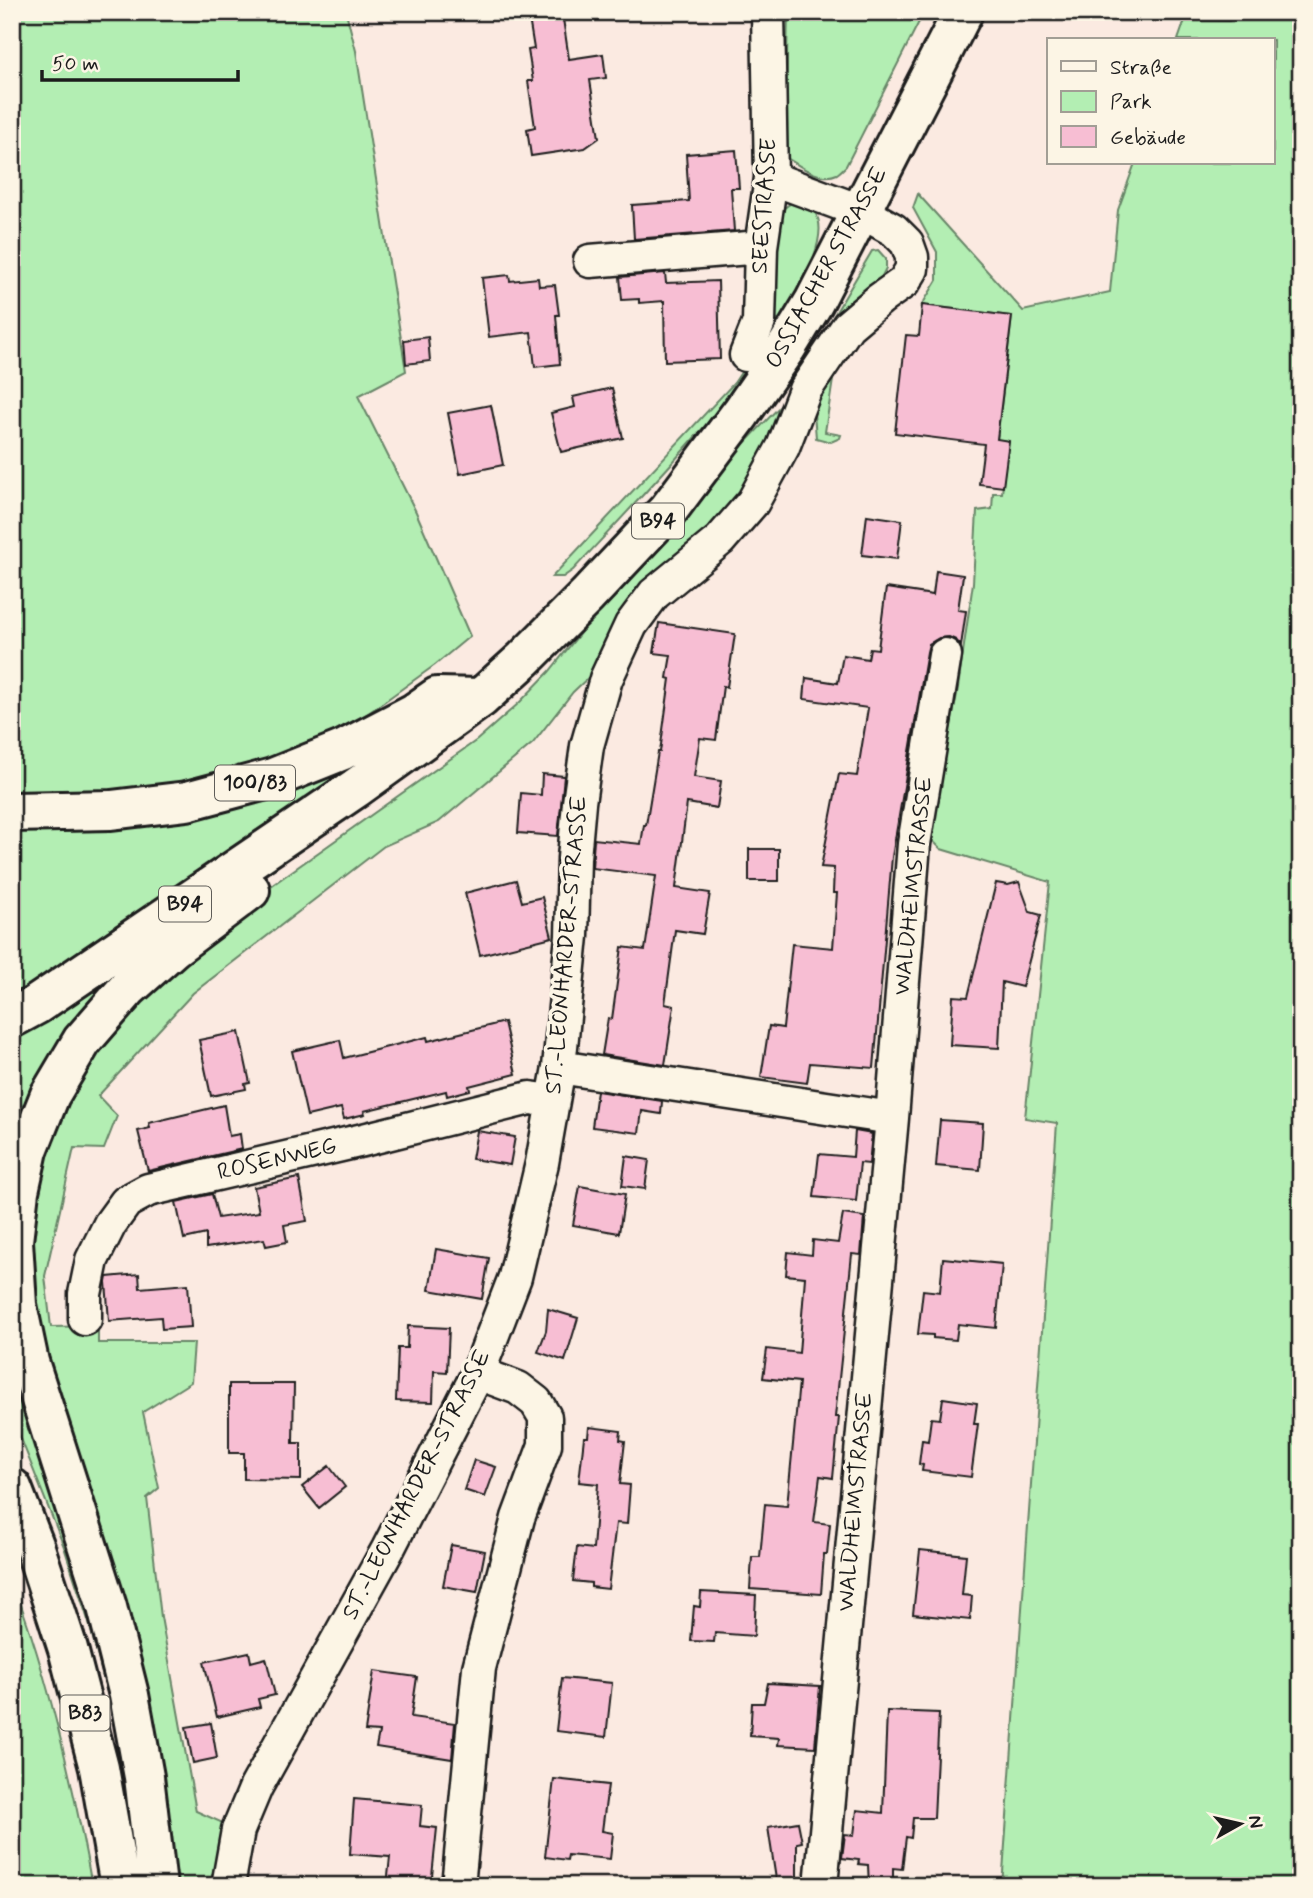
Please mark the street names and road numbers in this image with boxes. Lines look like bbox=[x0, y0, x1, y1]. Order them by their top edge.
street label: SEESTRASSE bbox=[745, 137, 785, 275]
street label: OSSIACHER STRASSE bbox=[759, 162, 895, 374]
road number: B94 bbox=[632, 504, 684, 538]
road number: 100/83 bbox=[215, 766, 295, 800]
street label: WALDHEIMSTRASSE bbox=[888, 775, 940, 997]
street label: ST.-LEONHARDER-STRASSE bbox=[539, 795, 595, 1095]
road number: B94 bbox=[159, 886, 211, 922]
street label: ROSENWEG bbox=[214, 1132, 340, 1188]
street label: ST.-LEONHARDER-STRASSE bbox=[336, 1345, 498, 1625]
street label: WALDHEIMSTRASSE bbox=[831, 1391, 881, 1613]
road number: B83 bbox=[60, 1696, 110, 1730]

